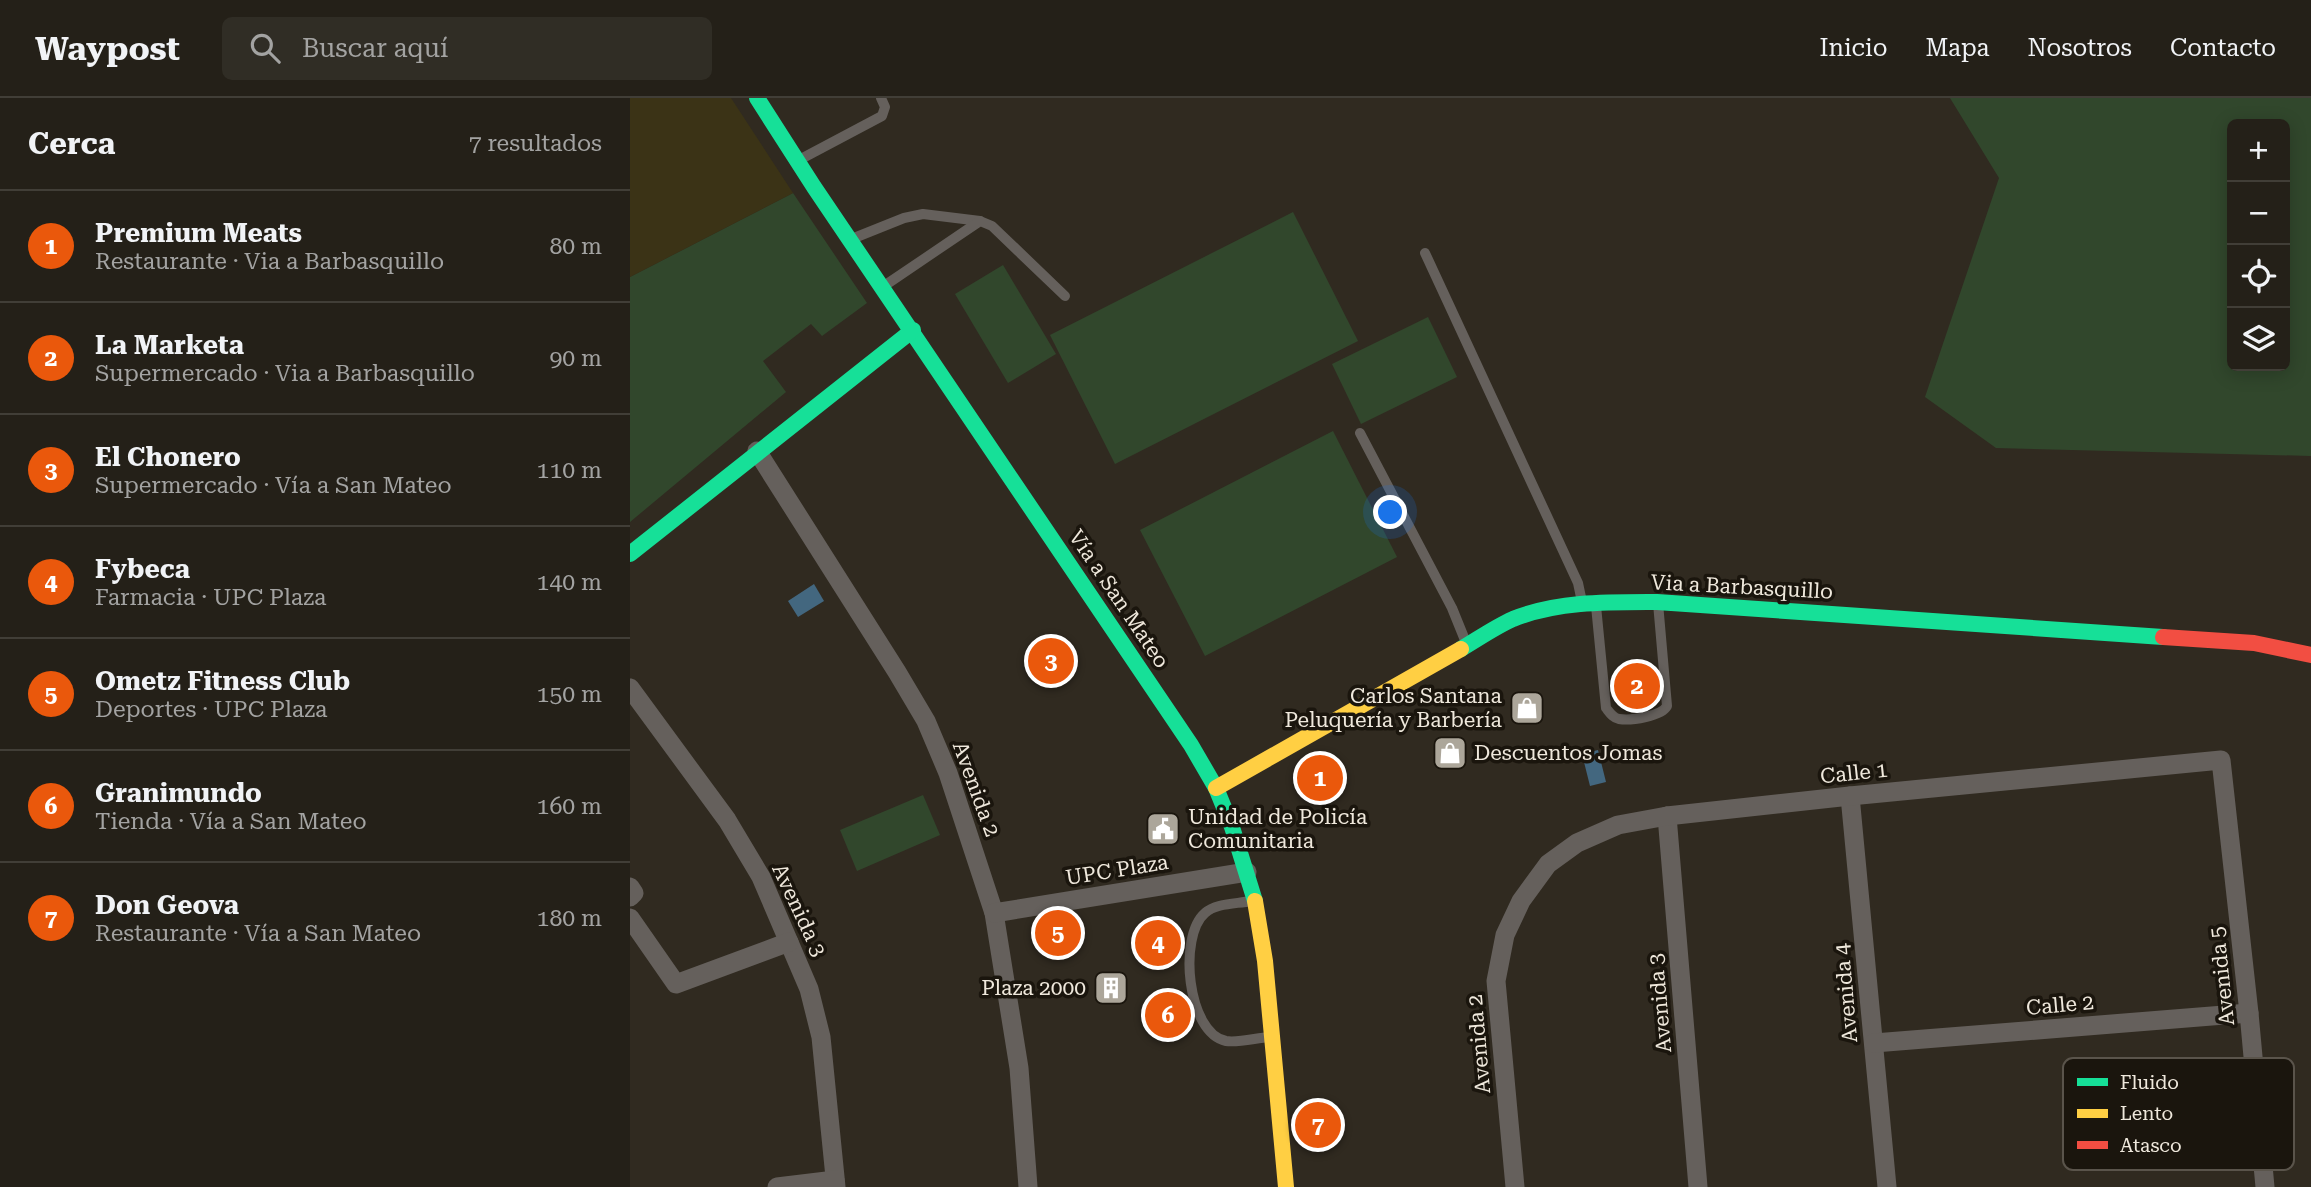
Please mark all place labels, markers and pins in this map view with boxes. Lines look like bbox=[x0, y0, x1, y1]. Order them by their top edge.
pin: 3 bbox=[1028, 635, 1074, 687]
pin: 2 bbox=[1614, 660, 1660, 712]
place label: Carlos Santana Peluquería y Barbería bbox=[1285, 684, 1503, 732]
shop icon: Carlos Santana Peluquería y Barbería bbox=[1508, 689, 1546, 727]
shop icon: Descuentos Jomas bbox=[1431, 734, 1469, 772]
place label: Descuentos Jomas bbox=[1474, 741, 1662, 765]
pin: 1 bbox=[1297, 752, 1343, 804]
place label: Unidad de Policía Comunitaria bbox=[1188, 805, 1368, 853]
public building icon: Unidad de Policía Comunitaria bbox=[1144, 810, 1182, 848]
pin: 5 bbox=[1035, 907, 1081, 959]
pin: 4 bbox=[1135, 917, 1181, 969]
building icon: Plaza 2000 bbox=[1092, 969, 1130, 1007]
place label: Plaza 2000 bbox=[981, 976, 1086, 1000]
pin: 6 bbox=[1145, 989, 1191, 1041]
pin: 7 bbox=[1295, 1099, 1341, 1151]

